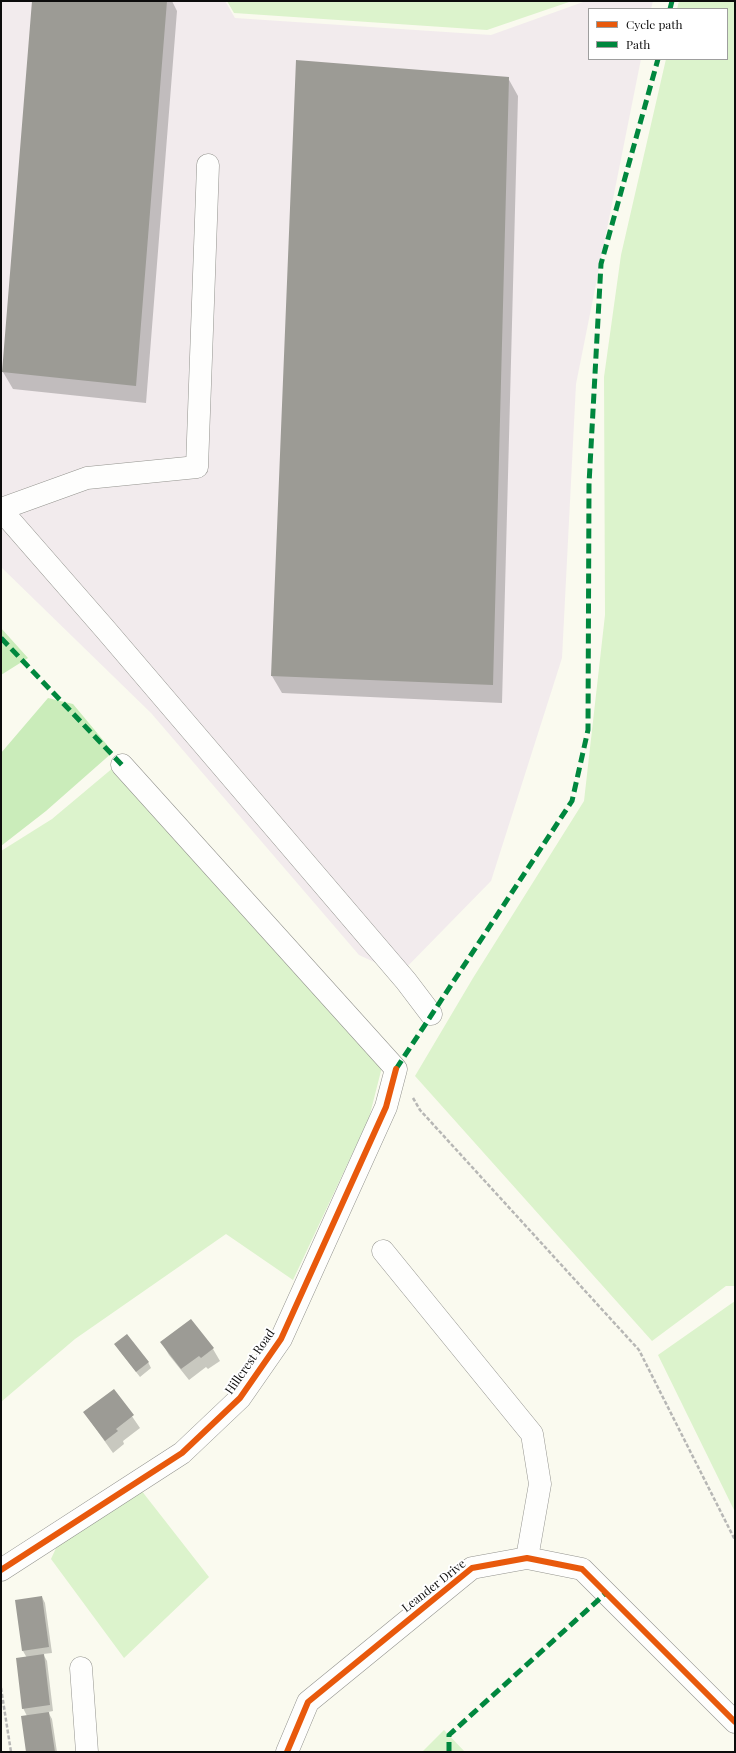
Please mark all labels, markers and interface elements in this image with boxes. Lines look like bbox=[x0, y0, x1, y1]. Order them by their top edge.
legend bbox=[588, 8, 728, 60]
text: Cycle path bbox=[626, 16, 683, 32]
text: Path bbox=[626, 36, 650, 52]
street label: Hillcrest Road bbox=[222, 1327, 278, 1397]
street label: Leander Drive bbox=[399, 1557, 469, 1615]

